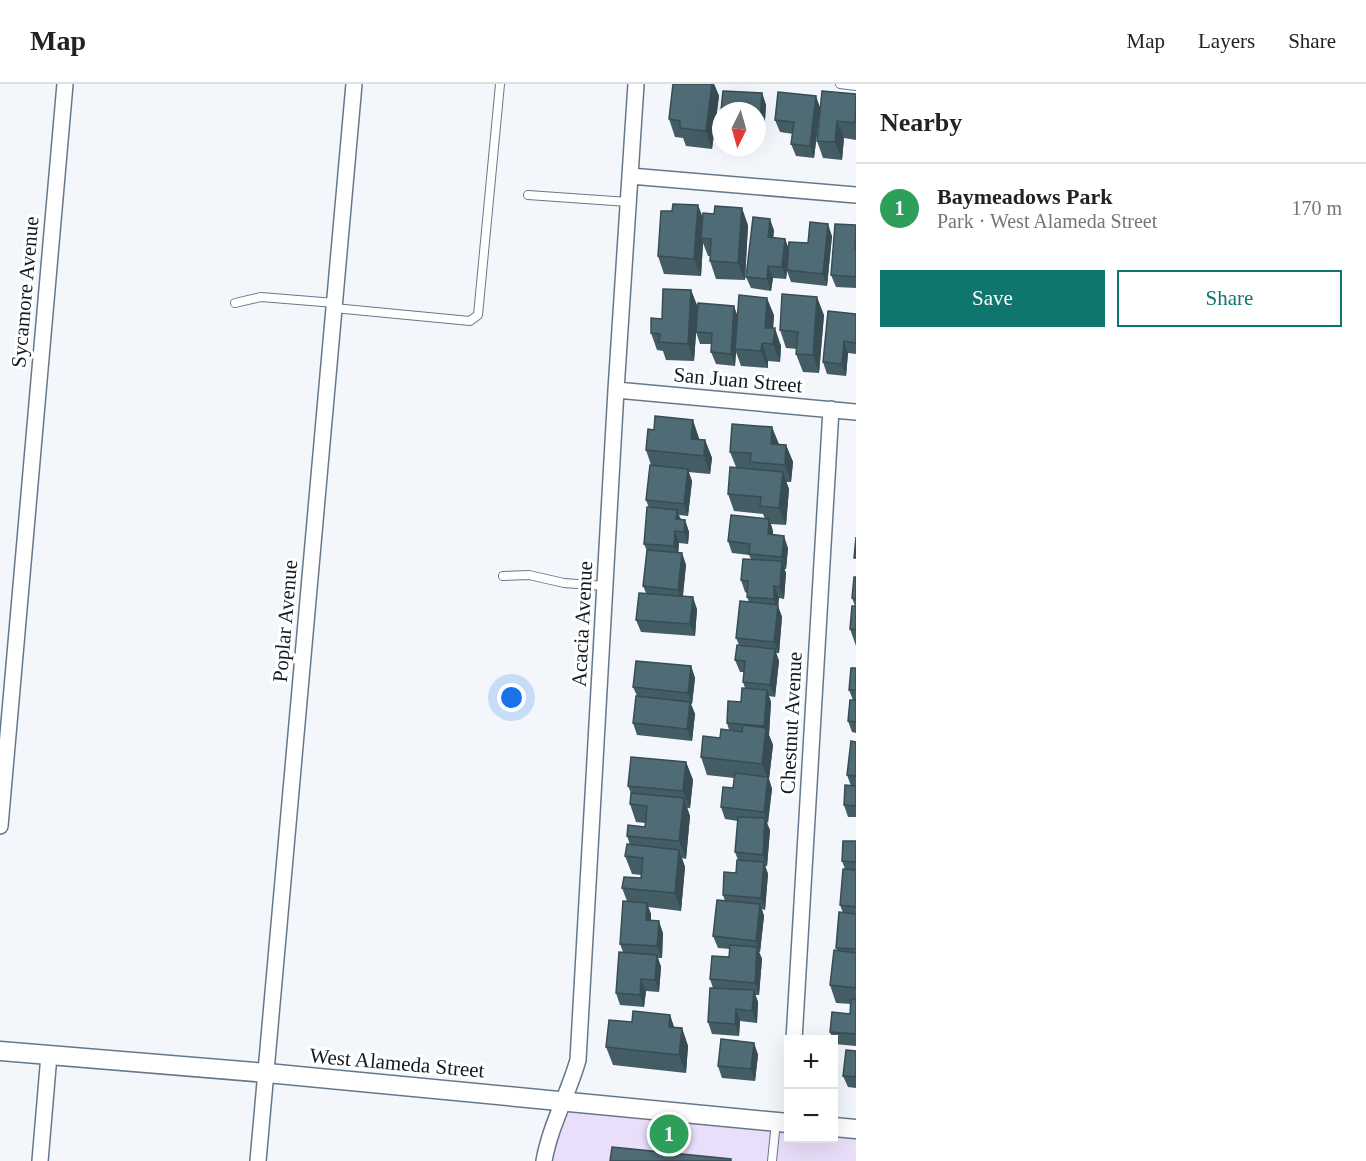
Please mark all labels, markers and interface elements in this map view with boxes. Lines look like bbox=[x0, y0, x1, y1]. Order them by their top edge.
text: Map bbox=[30, 25, 86, 56]
text: Map bbox=[1127, 29, 1165, 53]
text: Layers bbox=[1198, 29, 1255, 53]
text: Share bbox=[1288, 29, 1336, 53]
north arrow bbox=[712, 102, 766, 156]
text: Nearby bbox=[880, 108, 962, 137]
text: Baymeadows Park bbox=[937, 184, 1112, 209]
text: 1 bbox=[895, 197, 905, 219]
text: 170 m bbox=[1291, 197, 1342, 219]
text: Park · West Alameda Street bbox=[937, 210, 1157, 232]
street label: Sycamore Avenue bbox=[6, 215, 44, 369]
button: Save bbox=[880, 270, 1105, 327]
button: Share bbox=[1117, 270, 1342, 327]
street label: San Juan Street bbox=[672, 362, 804, 398]
street label: Poplar Avenue bbox=[268, 559, 302, 683]
street label: Acacia Avenue bbox=[567, 560, 597, 688]
street label: Chestnut Avenue bbox=[775, 651, 807, 795]
your location bbox=[497, 683, 526, 712]
map controls bbox=[784, 1035, 838, 1143]
button: + bbox=[784, 1035, 838, 1089]
street label: West Alameda Street bbox=[308, 1043, 486, 1083]
button: − bbox=[784, 1089, 838, 1143]
pin: 1 bbox=[650, 1112, 688, 1156]

